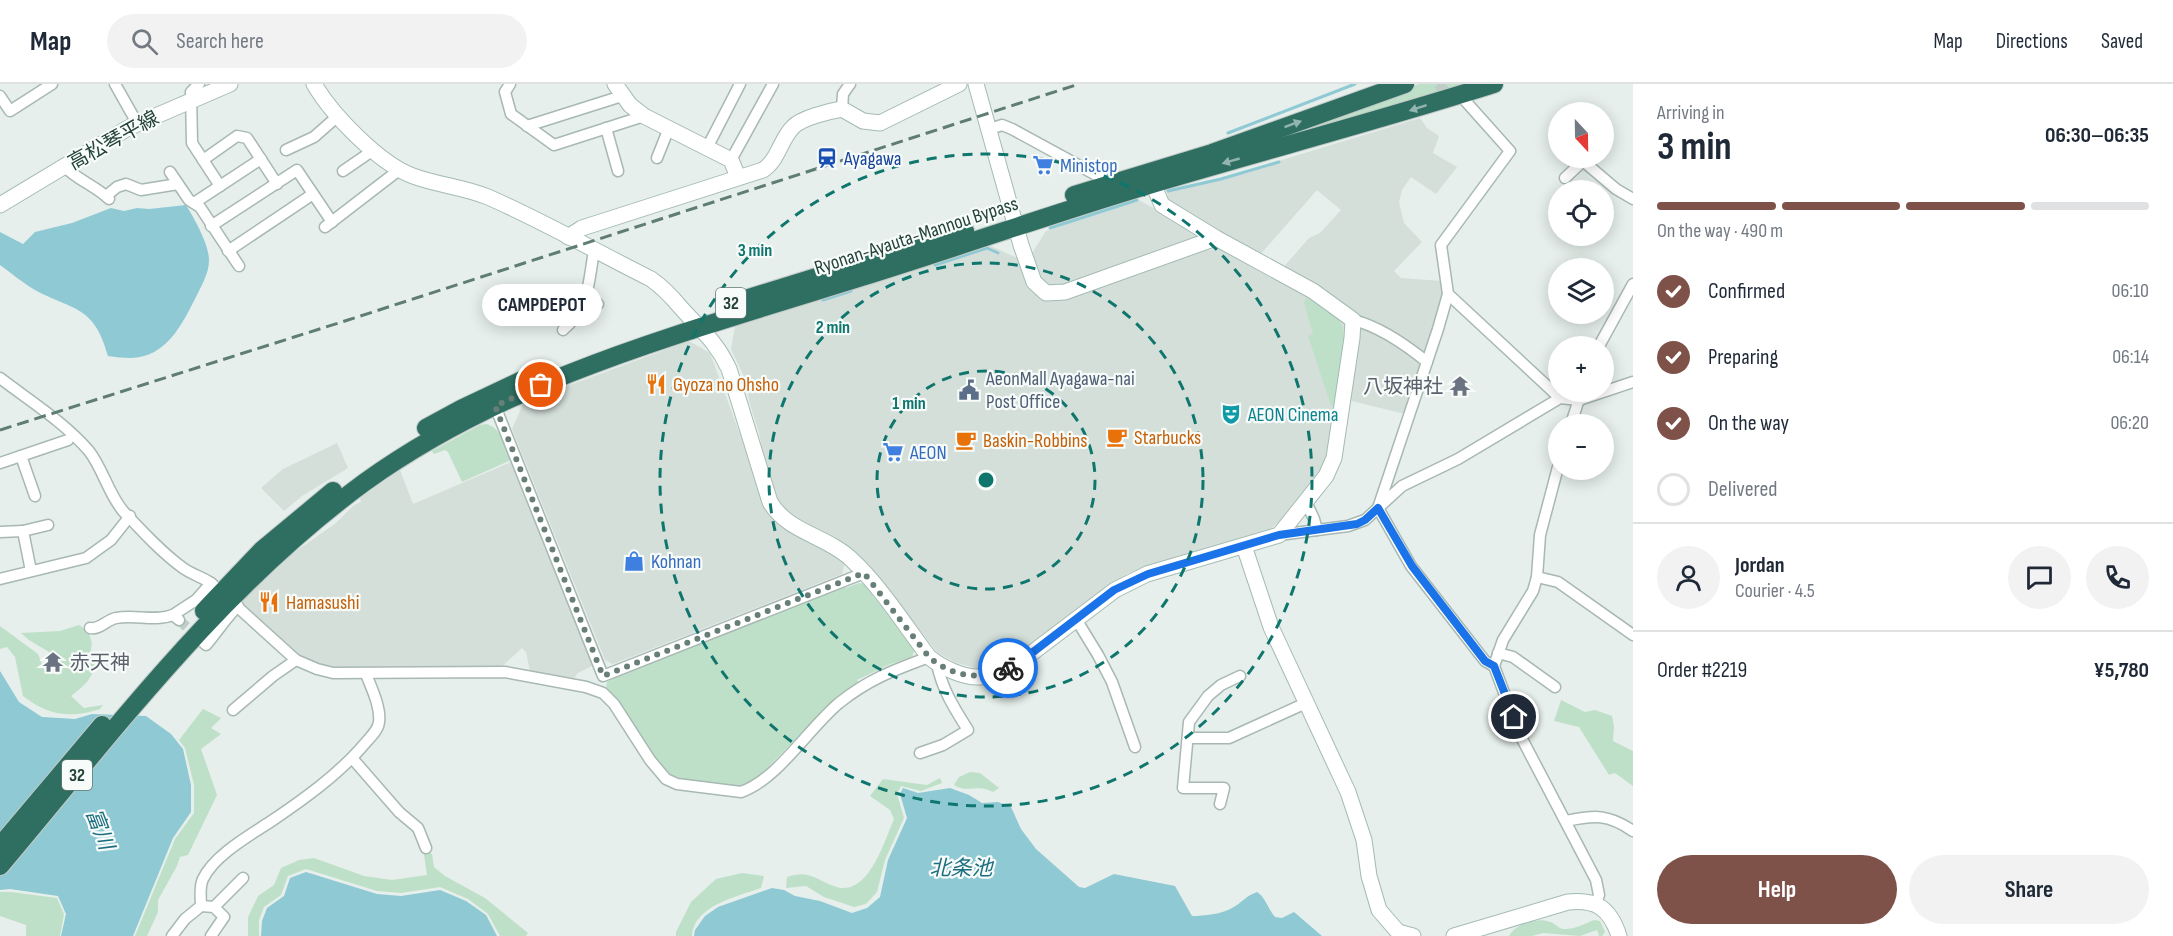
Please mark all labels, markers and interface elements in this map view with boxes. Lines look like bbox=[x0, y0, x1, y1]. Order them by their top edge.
search box bbox=[107, 14, 527, 68]
text: Map bbox=[30, 25, 71, 58]
icon: search bbox=[128, 25, 161, 58]
text: Search here bbox=[176, 28, 264, 55]
text: Map bbox=[1933, 29, 1963, 54]
text: Directions bbox=[1996, 29, 2068, 54]
text: Saved bbox=[2101, 29, 2143, 54]
text: Arriving in bbox=[1657, 101, 1725, 125]
north arrow bbox=[1548, 102, 1614, 168]
map controls bbox=[1548, 102, 1614, 480]
one-way arrow bbox=[1409, 104, 1427, 113]
street label: 高松琴平線 bbox=[64, 106, 163, 176]
one-way arrow bbox=[1284, 118, 1302, 128]
text: 06:30–06:35 bbox=[2045, 122, 2149, 149]
text: 3 min bbox=[1657, 124, 1732, 171]
station icon: Ayagawa bbox=[815, 146, 839, 170]
place label: Ayagawa bbox=[843, 147, 901, 171]
supermarket icon: Ministop bbox=[1031, 153, 1055, 177]
place label: Ministop bbox=[1060, 154, 1118, 178]
one-way arrow bbox=[1222, 157, 1240, 166]
button: locate bbox=[1548, 180, 1614, 246]
street label: Ryonan-Ayauta-Mannou Bypass bbox=[812, 192, 1021, 280]
text: On the way · 490 m bbox=[1657, 219, 1783, 243]
text: 3 min bbox=[738, 240, 772, 261]
button: layers bbox=[1548, 258, 1614, 324]
icon: check bbox=[1657, 275, 1690, 308]
text: Confirmed bbox=[1708, 278, 1785, 305]
text: 06:10 bbox=[2112, 279, 2149, 303]
callout: CAMPDEPOT bbox=[481, 283, 601, 325]
road number: 32 bbox=[716, 288, 746, 318]
text: CAMPDEPOT bbox=[498, 293, 586, 317]
text: 2 min bbox=[816, 317, 850, 338]
button: + bbox=[1548, 336, 1614, 402]
icon: check bbox=[1657, 341, 1690, 374]
text: Preparing bbox=[1708, 344, 1778, 371]
text: 06:14 bbox=[2112, 345, 2149, 369]
pin bbox=[515, 359, 566, 410]
place label: AeonMall Ayagawa-nai Post Office bbox=[985, 367, 1135, 414]
icon: bag bbox=[524, 368, 557, 401]
restaurant icon: Gyoza no Ohsho bbox=[644, 372, 668, 396]
place label: Gyoza no Ohsho bbox=[673, 373, 779, 397]
temple icon: 八坂神社 bbox=[1448, 374, 1472, 398]
place label: 八坂神社 bbox=[1363, 375, 1443, 399]
public building icon: AeonMall Ayagawa-nai Post Office bbox=[957, 378, 981, 402]
text: 1 min bbox=[892, 393, 926, 414]
theatre icon: AEON Cinema bbox=[1219, 402, 1243, 426]
place label: AEON Cinema bbox=[1247, 403, 1338, 427]
icon: check bbox=[1657, 407, 1690, 440]
text: On the way bbox=[1708, 410, 1789, 437]
text: 06:20 bbox=[2110, 411, 2149, 435]
button: − bbox=[1548, 414, 1614, 480]
cafe icon: Starbucks bbox=[1105, 425, 1129, 449]
place label: Starbucks bbox=[1134, 426, 1201, 450]
cafe icon: Baskin-Robbins bbox=[954, 428, 978, 452]
place label: Baskin-Robbins bbox=[983, 429, 1087, 453]
supermarket icon: AEON bbox=[881, 440, 905, 464]
place label: AEON bbox=[909, 441, 947, 465]
centre of rings bbox=[976, 470, 996, 490]
text: Delivered bbox=[1708, 476, 1777, 503]
button: person bbox=[1657, 546, 1720, 609]
button: chat bbox=[2008, 546, 2071, 609]
button: phone bbox=[2086, 546, 2149, 609]
shop icon: Kohnan bbox=[622, 549, 646, 573]
place label: Kohnan bbox=[651, 550, 701, 574]
text: Jordan bbox=[1735, 552, 1784, 579]
text: Courier · 4.5 bbox=[1735, 579, 1815, 603]
restaurant icon: Hamasushi bbox=[257, 590, 281, 614]
place label: Hamasushi bbox=[286, 591, 359, 615]
courier bbox=[978, 638, 1038, 698]
temple icon: 赤天神 bbox=[41, 650, 65, 674]
place label: 赤天神 bbox=[70, 651, 130, 675]
icon: bike bbox=[992, 652, 1025, 685]
text: Order #2219 bbox=[1657, 657, 1747, 684]
text: ¥5,780 bbox=[2093, 657, 2149, 684]
pin bbox=[1488, 691, 1539, 742]
icon: home bbox=[1497, 700, 1530, 733]
road number: 32 bbox=[62, 760, 92, 790]
water label: 富川 bbox=[80, 805, 119, 855]
button: Help bbox=[1657, 855, 1897, 924]
button: Share bbox=[1909, 855, 2149, 924]
water label: 北条池 bbox=[930, 856, 994, 881]

